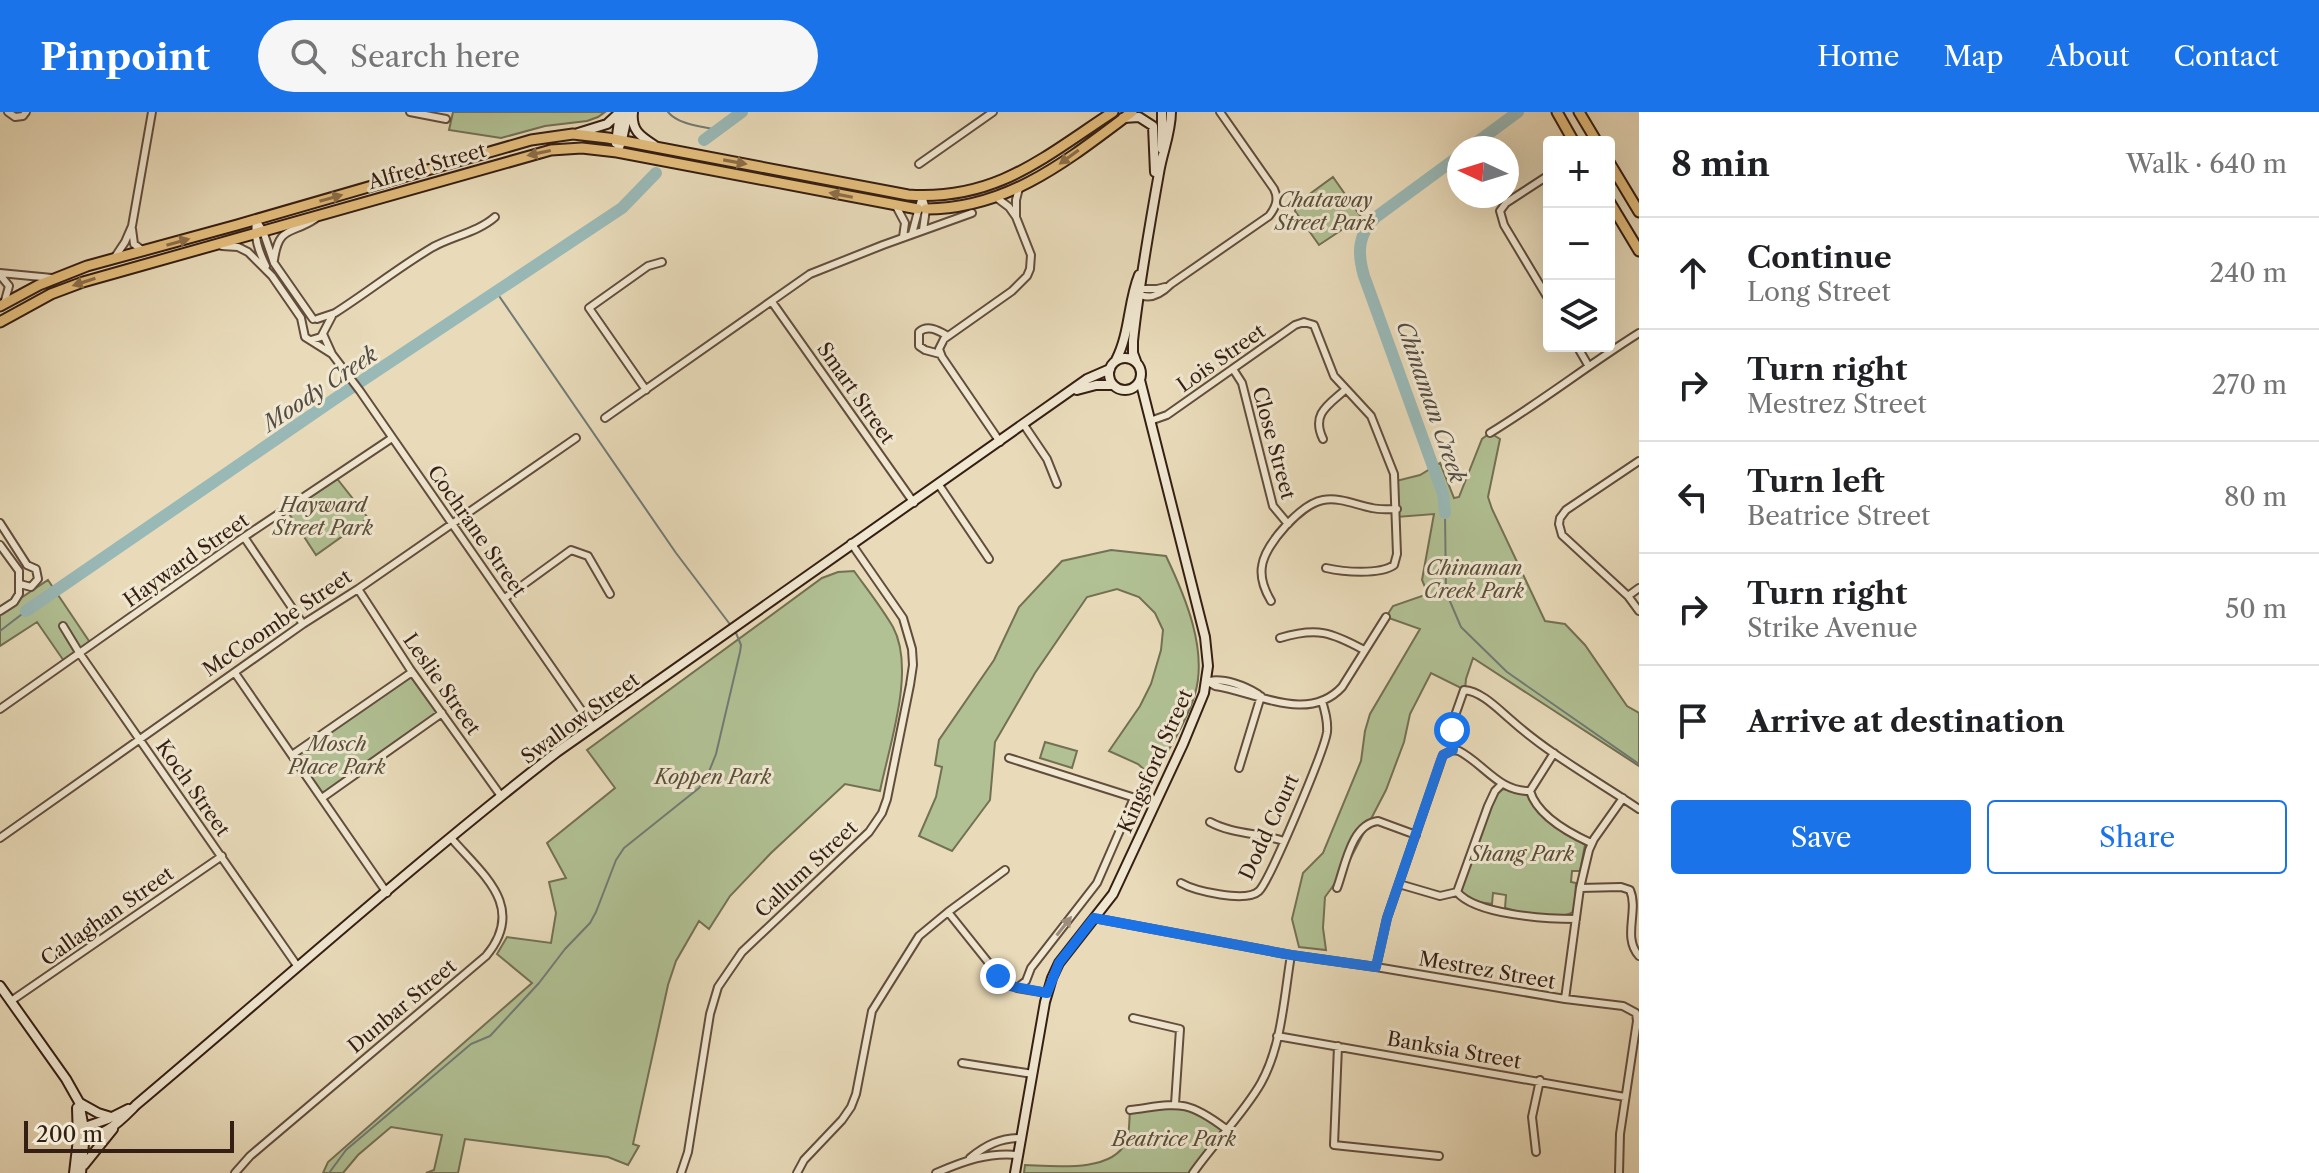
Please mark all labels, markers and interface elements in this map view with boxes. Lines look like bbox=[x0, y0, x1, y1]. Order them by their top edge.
search box bbox=[258, 20, 818, 92]
text: Pinpoint bbox=[40, 33, 210, 80]
icon: search bbox=[286, 34, 330, 78]
text: Search here bbox=[350, 38, 520, 75]
text: Home bbox=[1817, 39, 1899, 73]
text: Map bbox=[1943, 39, 2003, 73]
text: About bbox=[2047, 39, 2129, 73]
text: Contact bbox=[2173, 39, 2279, 73]
north arrow bbox=[1447, 136, 1519, 208]
map controls bbox=[1543, 136, 1615, 352]
button: + bbox=[1543, 136, 1615, 208]
street label: Alfred Street bbox=[364, 138, 489, 195]
text: 8 min bbox=[1671, 143, 1770, 185]
one-way arrow bbox=[527, 147, 552, 160]
text: Walk · 640 m bbox=[2126, 148, 2287, 180]
one-way arrow bbox=[1058, 149, 1079, 165]
one-way arrow bbox=[723, 157, 748, 169]
one-way arrow bbox=[828, 188, 853, 201]
park label: Chataway Street Park bbox=[1274, 188, 1376, 235]
one-way arrow bbox=[319, 191, 343, 204]
button: − bbox=[1543, 208, 1615, 280]
one-way arrow bbox=[166, 235, 190, 248]
text: Continue bbox=[1747, 239, 1892, 276]
icon: ahead bbox=[1671, 251, 1715, 295]
text: 240 m bbox=[2209, 257, 2287, 289]
one-way arrow bbox=[72, 276, 96, 289]
text: Long Street bbox=[1747, 276, 1891, 308]
button: layers bbox=[1543, 280, 1615, 352]
water label: Chinaman Creek bbox=[1391, 318, 1472, 487]
street label: Lois Street bbox=[1172, 319, 1270, 397]
street label: Smart Street bbox=[812, 338, 900, 448]
water label: Moody Creek bbox=[255, 340, 383, 439]
text: Turn right bbox=[1747, 351, 1907, 388]
icon: right bbox=[1671, 363, 1715, 407]
text: 270 m bbox=[2212, 369, 2287, 401]
street label: Close Street bbox=[1247, 384, 1301, 502]
text: Mestrez Street bbox=[1747, 388, 1927, 420]
street label: Cochrane Street bbox=[423, 461, 531, 601]
text: Turn left bbox=[1747, 463, 1884, 500]
icon: left bbox=[1671, 475, 1715, 519]
text: 80 m bbox=[2224, 481, 2287, 513]
park label: Hayward Street Park bbox=[272, 493, 374, 540]
text: Beatrice Street bbox=[1747, 500, 1930, 532]
street label: Hayward Street bbox=[119, 508, 253, 612]
park label: Chinaman Creek Park bbox=[1424, 556, 1525, 603]
street label: McCoombe Street bbox=[198, 564, 356, 682]
text: Turn right bbox=[1747, 575, 1907, 612]
icon: right bbox=[1671, 587, 1715, 631]
text: 50 m bbox=[2225, 593, 2287, 625]
text: Strike Avenue bbox=[1747, 612, 1918, 644]
street label: Leslie Street bbox=[398, 629, 486, 739]
street label: Swallow Street bbox=[516, 667, 644, 769]
street label: Kingsford Street bbox=[1113, 685, 1197, 837]
icon: arrive bbox=[1671, 699, 1715, 743]
text: Arrive at destination bbox=[1747, 703, 2065, 740]
route start bbox=[1434, 712, 1470, 748]
park label: Mosch Place Park bbox=[286, 732, 386, 779]
street label: Koch Street bbox=[151, 735, 235, 841]
park label: Koppen Park bbox=[653, 765, 772, 789]
street label: Dodd Court bbox=[1234, 770, 1304, 884]
button: Save bbox=[1671, 800, 1971, 874]
button: Share bbox=[1987, 800, 2287, 874]
street label: Callum Street bbox=[750, 816, 862, 922]
park label: Shang Park bbox=[1469, 842, 1575, 866]
street label: Callaghan Street bbox=[36, 861, 178, 971]
one-way arrow bbox=[1055, 916, 1071, 936]
street label: Mestrez Street bbox=[1417, 946, 1557, 994]
street label: Dunbar Street bbox=[343, 954, 461, 1058]
route end bbox=[980, 958, 1016, 994]
street label: Banksia Street bbox=[1385, 1026, 1523, 1074]
scale bar bbox=[24, 1117, 234, 1153]
text: 200 m bbox=[36, 1121, 103, 1148]
park label: Beatrice Park bbox=[1110, 1127, 1237, 1151]

